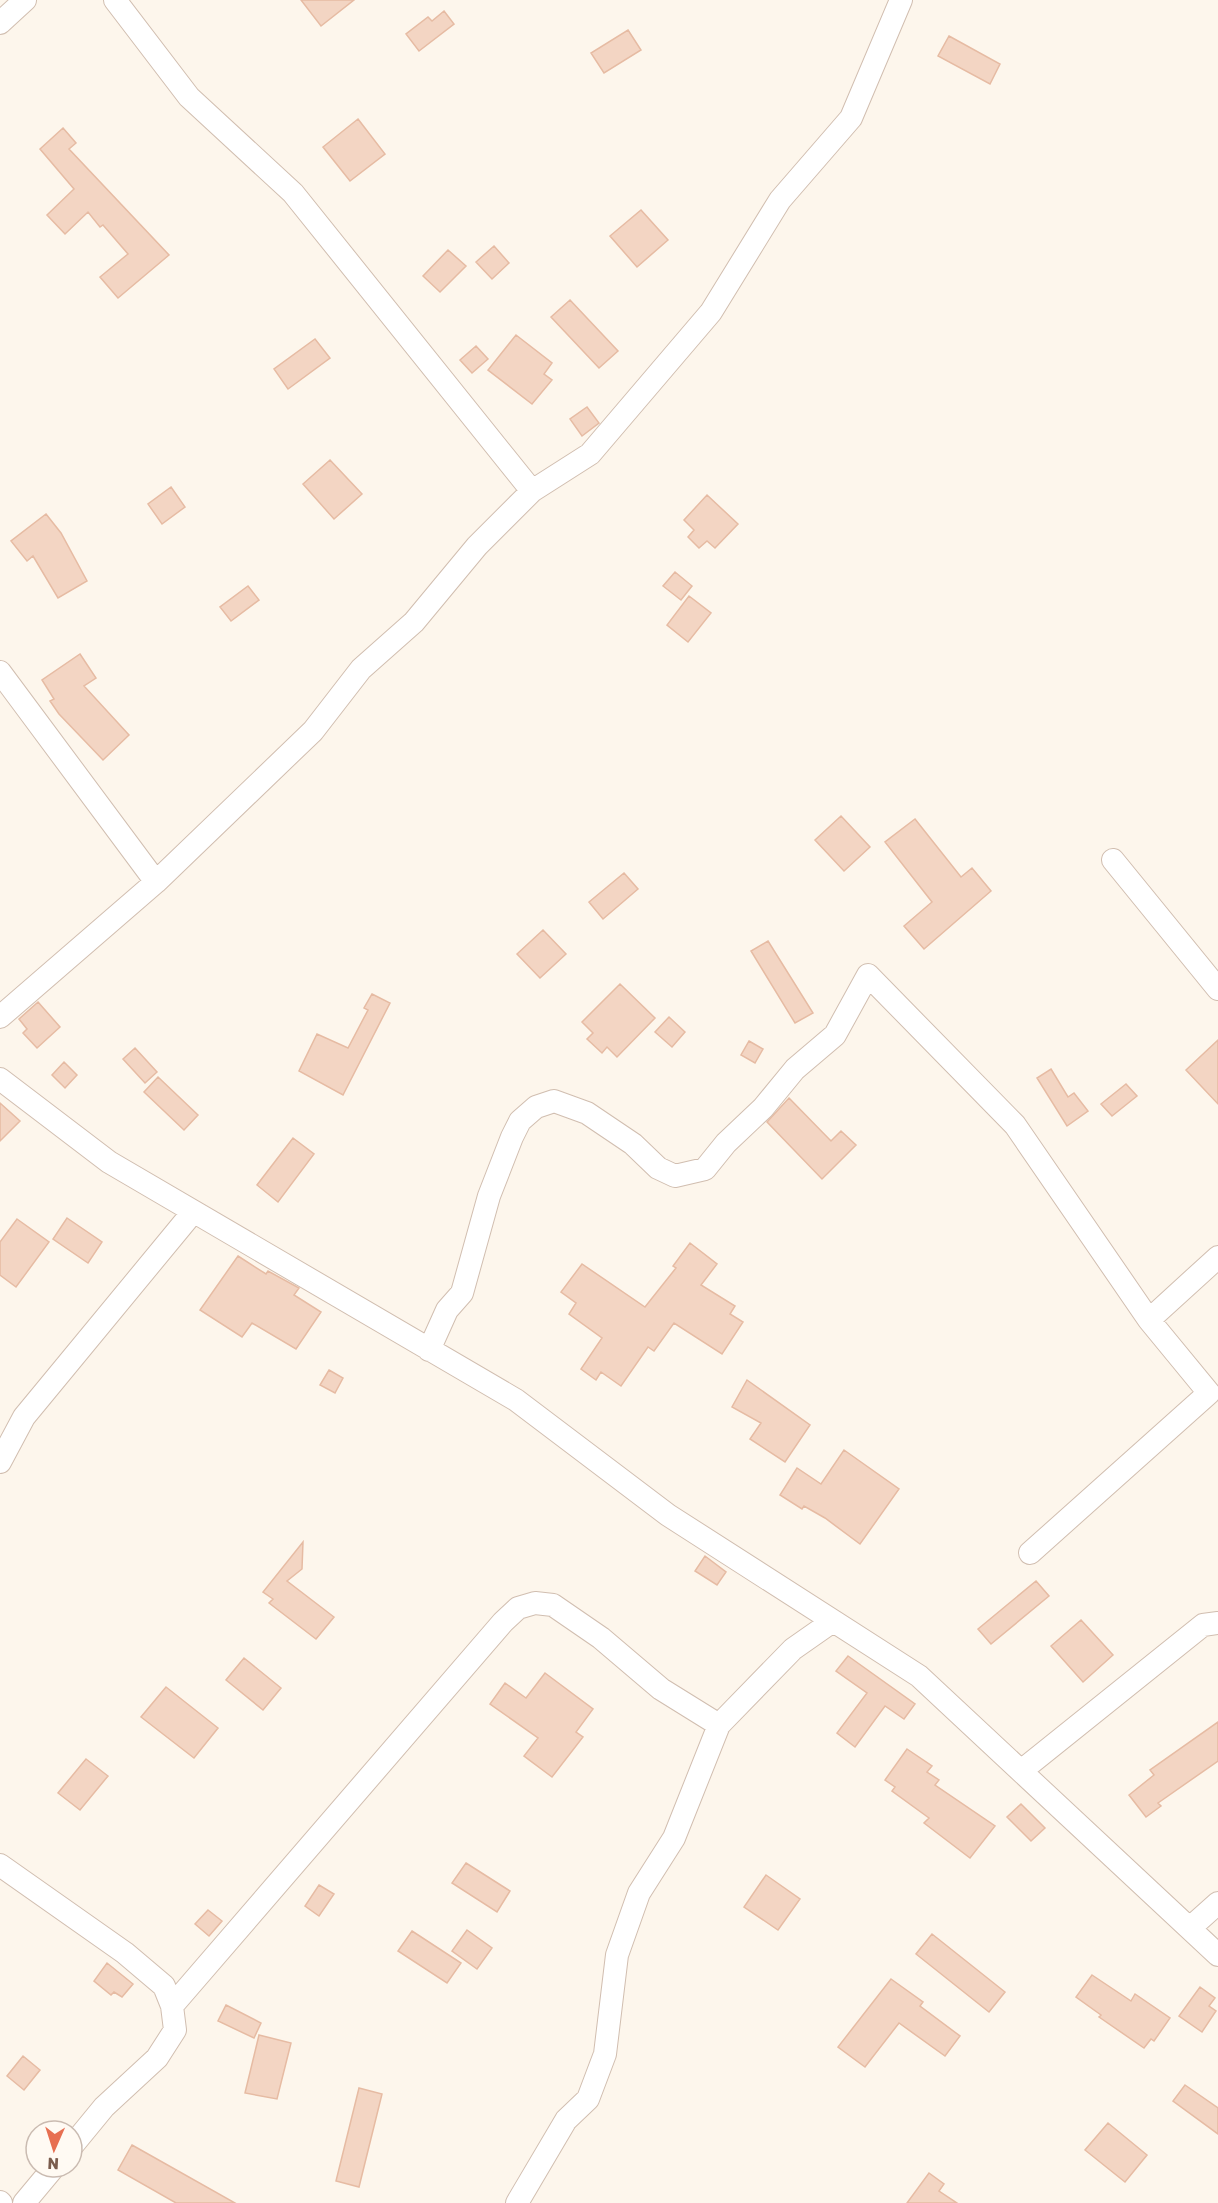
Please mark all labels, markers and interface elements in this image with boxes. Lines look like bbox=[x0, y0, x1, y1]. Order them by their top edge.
north arrow bbox=[24, 2119, 84, 2179]
text: N bbox=[47, 2154, 59, 2173]

